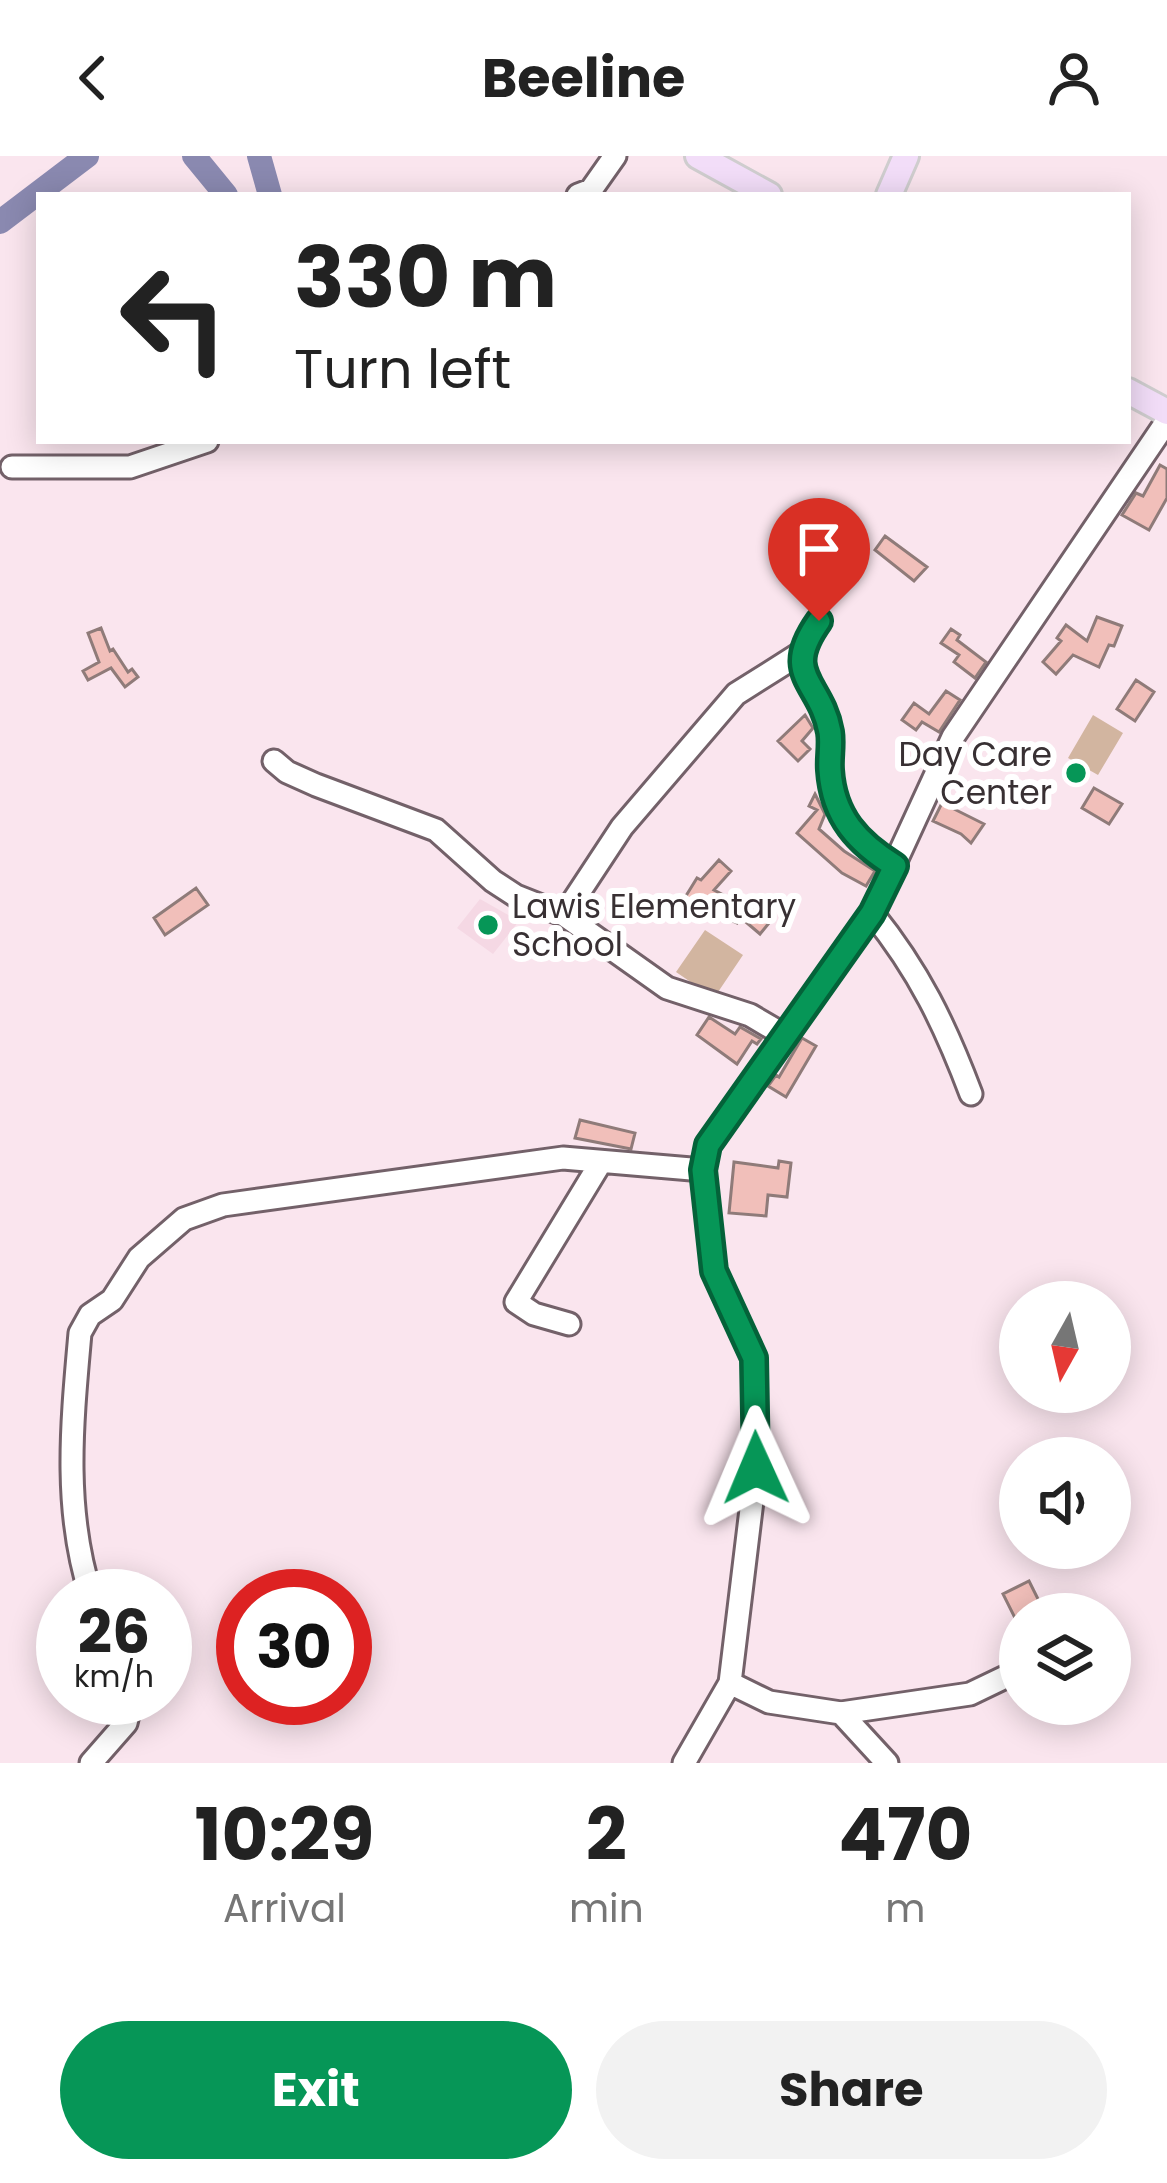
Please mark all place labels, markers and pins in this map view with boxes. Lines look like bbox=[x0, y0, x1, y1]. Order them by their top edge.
pin bbox=[768, 498, 870, 621]
place label: Day Care Center bbox=[898, 731, 1052, 816]
marker: Day Care Center bbox=[1063, 760, 1089, 786]
place label: Lawis Elementary School bbox=[512, 883, 796, 968]
marker: Lawis Elementary School bbox=[475, 912, 501, 938]

